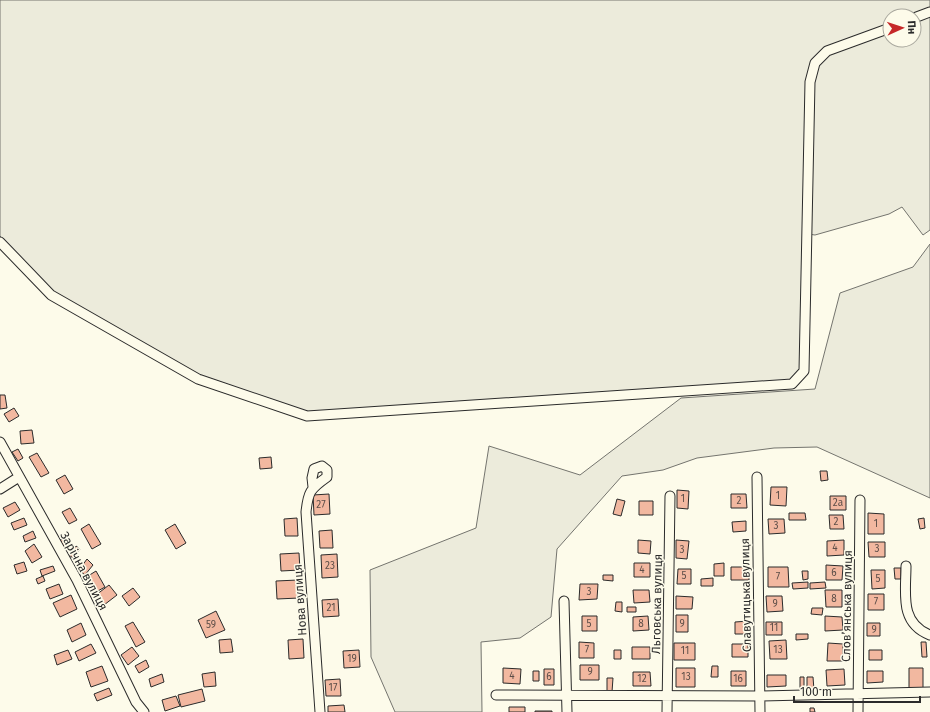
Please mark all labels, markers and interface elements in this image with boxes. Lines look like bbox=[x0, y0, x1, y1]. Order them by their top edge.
north arrow bbox=[882, 8, 922, 48]
text: Пн bbox=[905, 20, 918, 35]
house number: 1 bbox=[776, 490, 780, 502]
house number: 1 bbox=[681, 493, 685, 505]
house number: 2 bbox=[737, 495, 742, 507]
house number: 2а bbox=[833, 497, 843, 509]
house number: 27 bbox=[316, 499, 326, 511]
house number: 2 bbox=[834, 516, 839, 528]
house number: 1 bbox=[874, 518, 878, 530]
house number: 3 bbox=[774, 520, 779, 532]
street label: Зарічна вулиця bbox=[57, 529, 111, 613]
street label: Славутицька вулиця bbox=[738, 538, 754, 652]
house number: 4 bbox=[832, 542, 838, 554]
house number: 3 bbox=[875, 543, 880, 555]
house number: 3 bbox=[680, 544, 685, 556]
street label: Словʼянська вулиця bbox=[839, 550, 855, 662]
street label: Льговська вулиця bbox=[649, 554, 665, 654]
house number: 23 bbox=[325, 560, 335, 572]
street label: Нова вулиця bbox=[291, 564, 309, 636]
house number: 4 bbox=[639, 564, 645, 576]
house number: 6 bbox=[831, 567, 837, 579]
house number: 5 bbox=[681, 570, 687, 582]
house number: 7 bbox=[776, 571, 781, 583]
house number: 5 bbox=[875, 573, 881, 585]
house number: 3 bbox=[587, 586, 592, 598]
house number: 8 bbox=[831, 593, 837, 605]
house number: 7 bbox=[874, 596, 879, 608]
house number: 9 bbox=[772, 598, 778, 610]
house number: 21 bbox=[326, 602, 336, 614]
house number: 5 bbox=[586, 618, 592, 630]
house number: 8 bbox=[638, 618, 644, 630]
house number: 9 bbox=[679, 618, 685, 630]
house number: 59 bbox=[206, 619, 216, 631]
house number: 11 bbox=[770, 622, 778, 634]
house number: 9 bbox=[871, 624, 877, 636]
house number: 7 bbox=[585, 644, 590, 656]
house number: 13 bbox=[773, 644, 783, 656]
house number: 11 bbox=[681, 645, 689, 657]
house number: 19 bbox=[347, 653, 357, 665]
house number: 9 bbox=[587, 666, 593, 678]
house number: 4 bbox=[509, 670, 515, 682]
house number: 6 bbox=[546, 671, 552, 683]
house number: 13 bbox=[681, 671, 691, 683]
house number: 12 bbox=[637, 673, 647, 685]
house number: 16 bbox=[733, 673, 743, 685]
scale bar bbox=[794, 678, 920, 704]
house number: 17 bbox=[329, 682, 338, 694]
text: 100 m bbox=[800, 685, 832, 699]

